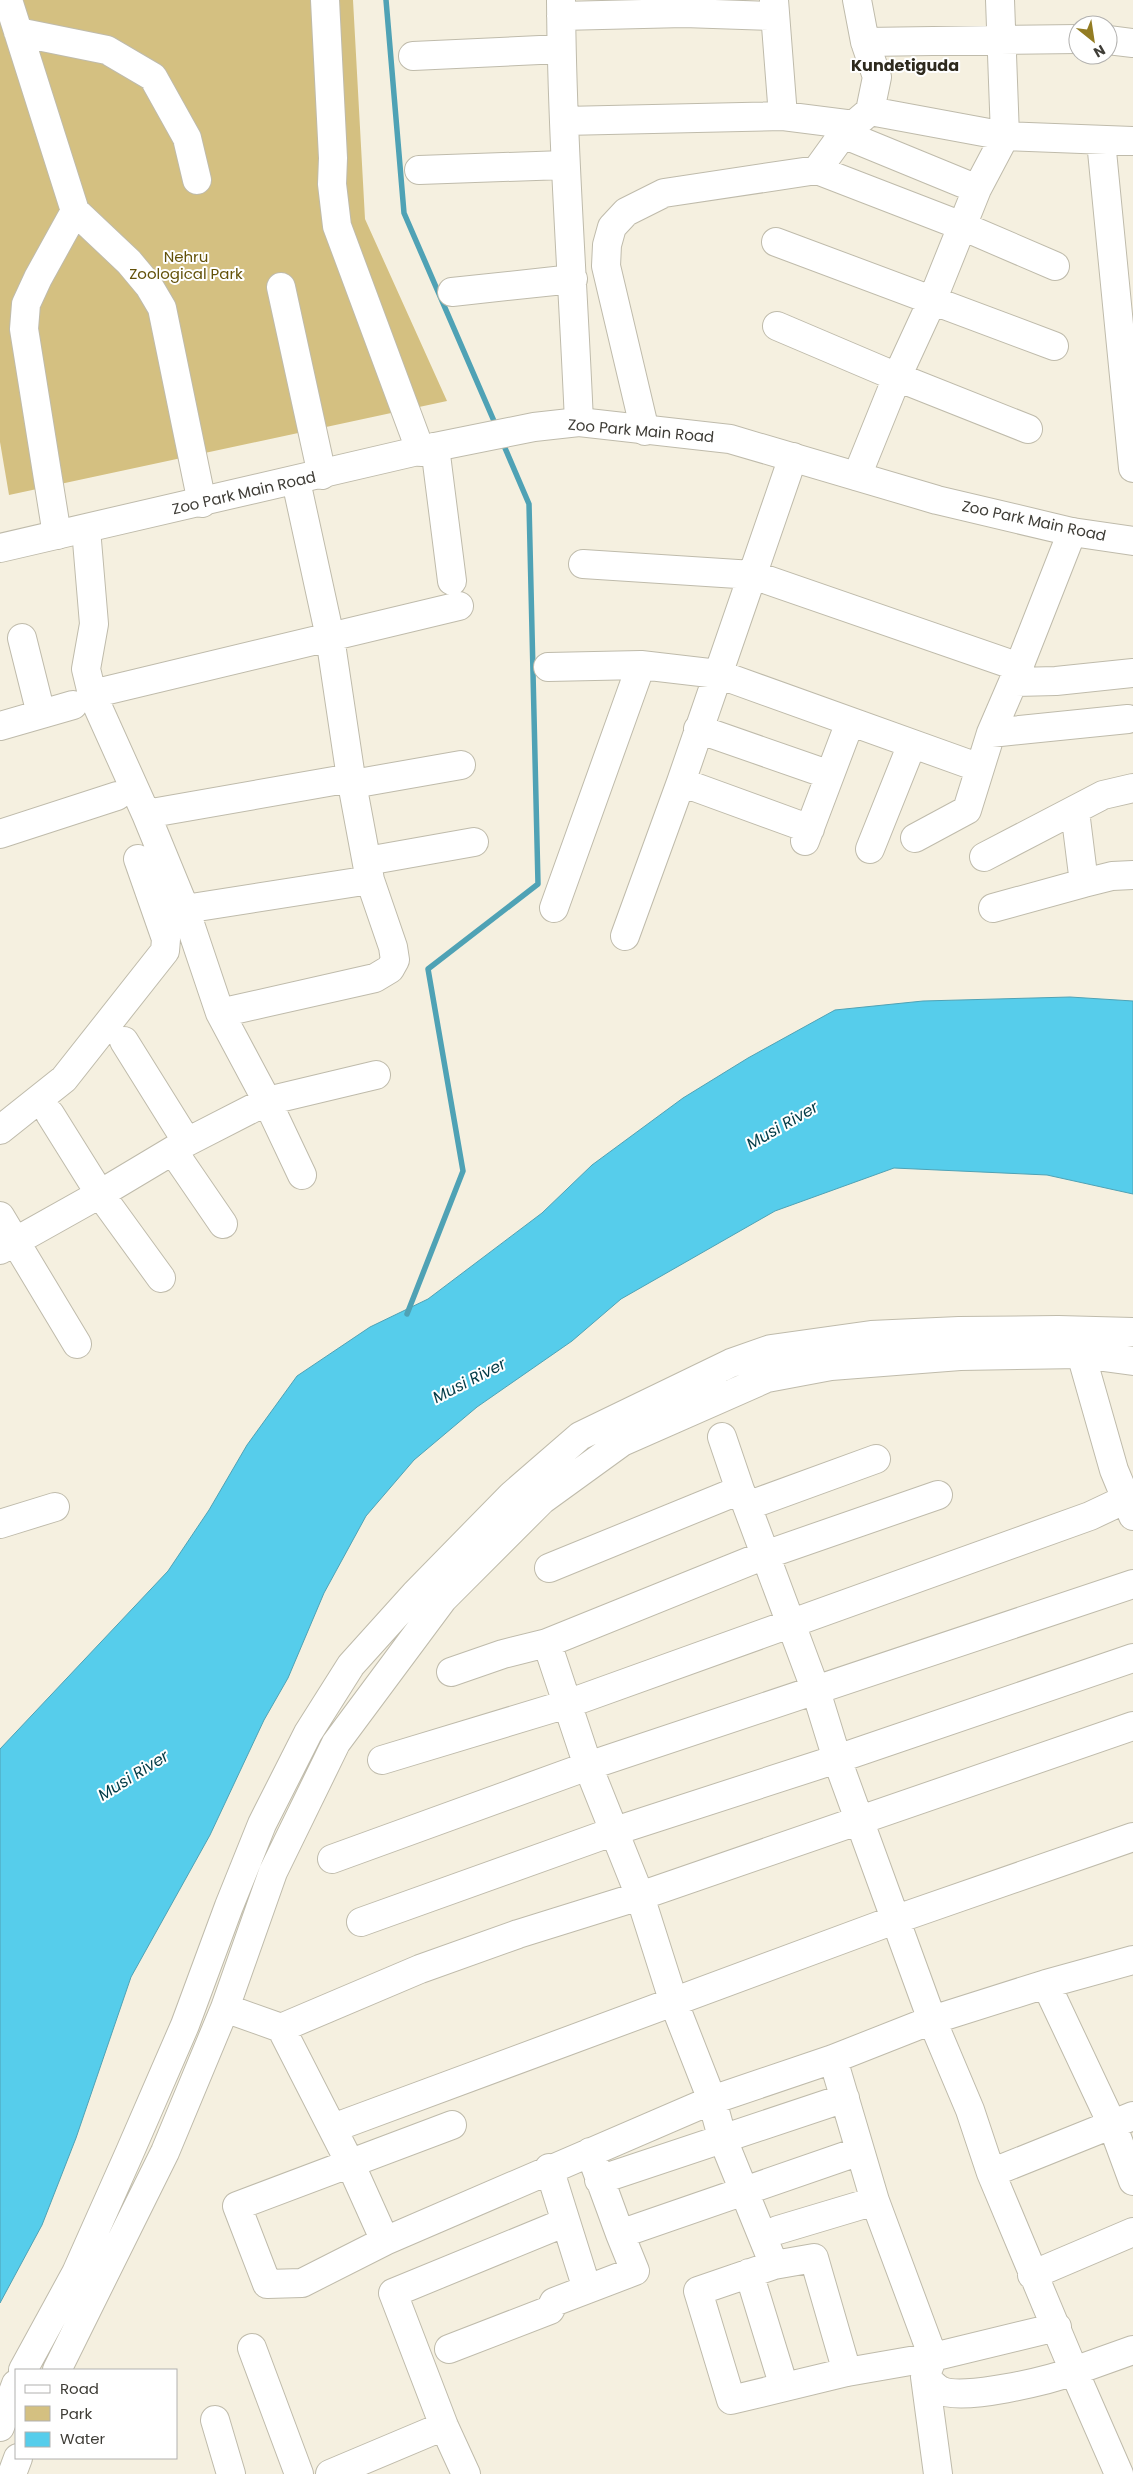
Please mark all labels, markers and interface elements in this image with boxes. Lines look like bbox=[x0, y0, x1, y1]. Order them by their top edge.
north arrow bbox=[1068, 15, 1118, 65]
text: N bbox=[1090, 40, 1109, 63]
district label: Kundetiguda bbox=[851, 54, 959, 77]
park label: Nehru Zoological Park bbox=[129, 246, 243, 284]
street label: Zoo Park Main Road bbox=[567, 414, 715, 447]
street label: Zoo Park Main Road bbox=[170, 466, 318, 519]
street label: Zoo Park Main Road bbox=[960, 495, 1108, 546]
water label: Musi River bbox=[742, 1095, 823, 1155]
water label: Musi River bbox=[429, 1352, 511, 1409]
water label: Musi River bbox=[93, 1744, 174, 1806]
legend bbox=[15, 2369, 178, 2459]
text: Road bbox=[60, 2378, 99, 2399]
text: Park bbox=[60, 2403, 92, 2424]
text: Water bbox=[60, 2428, 106, 2449]

